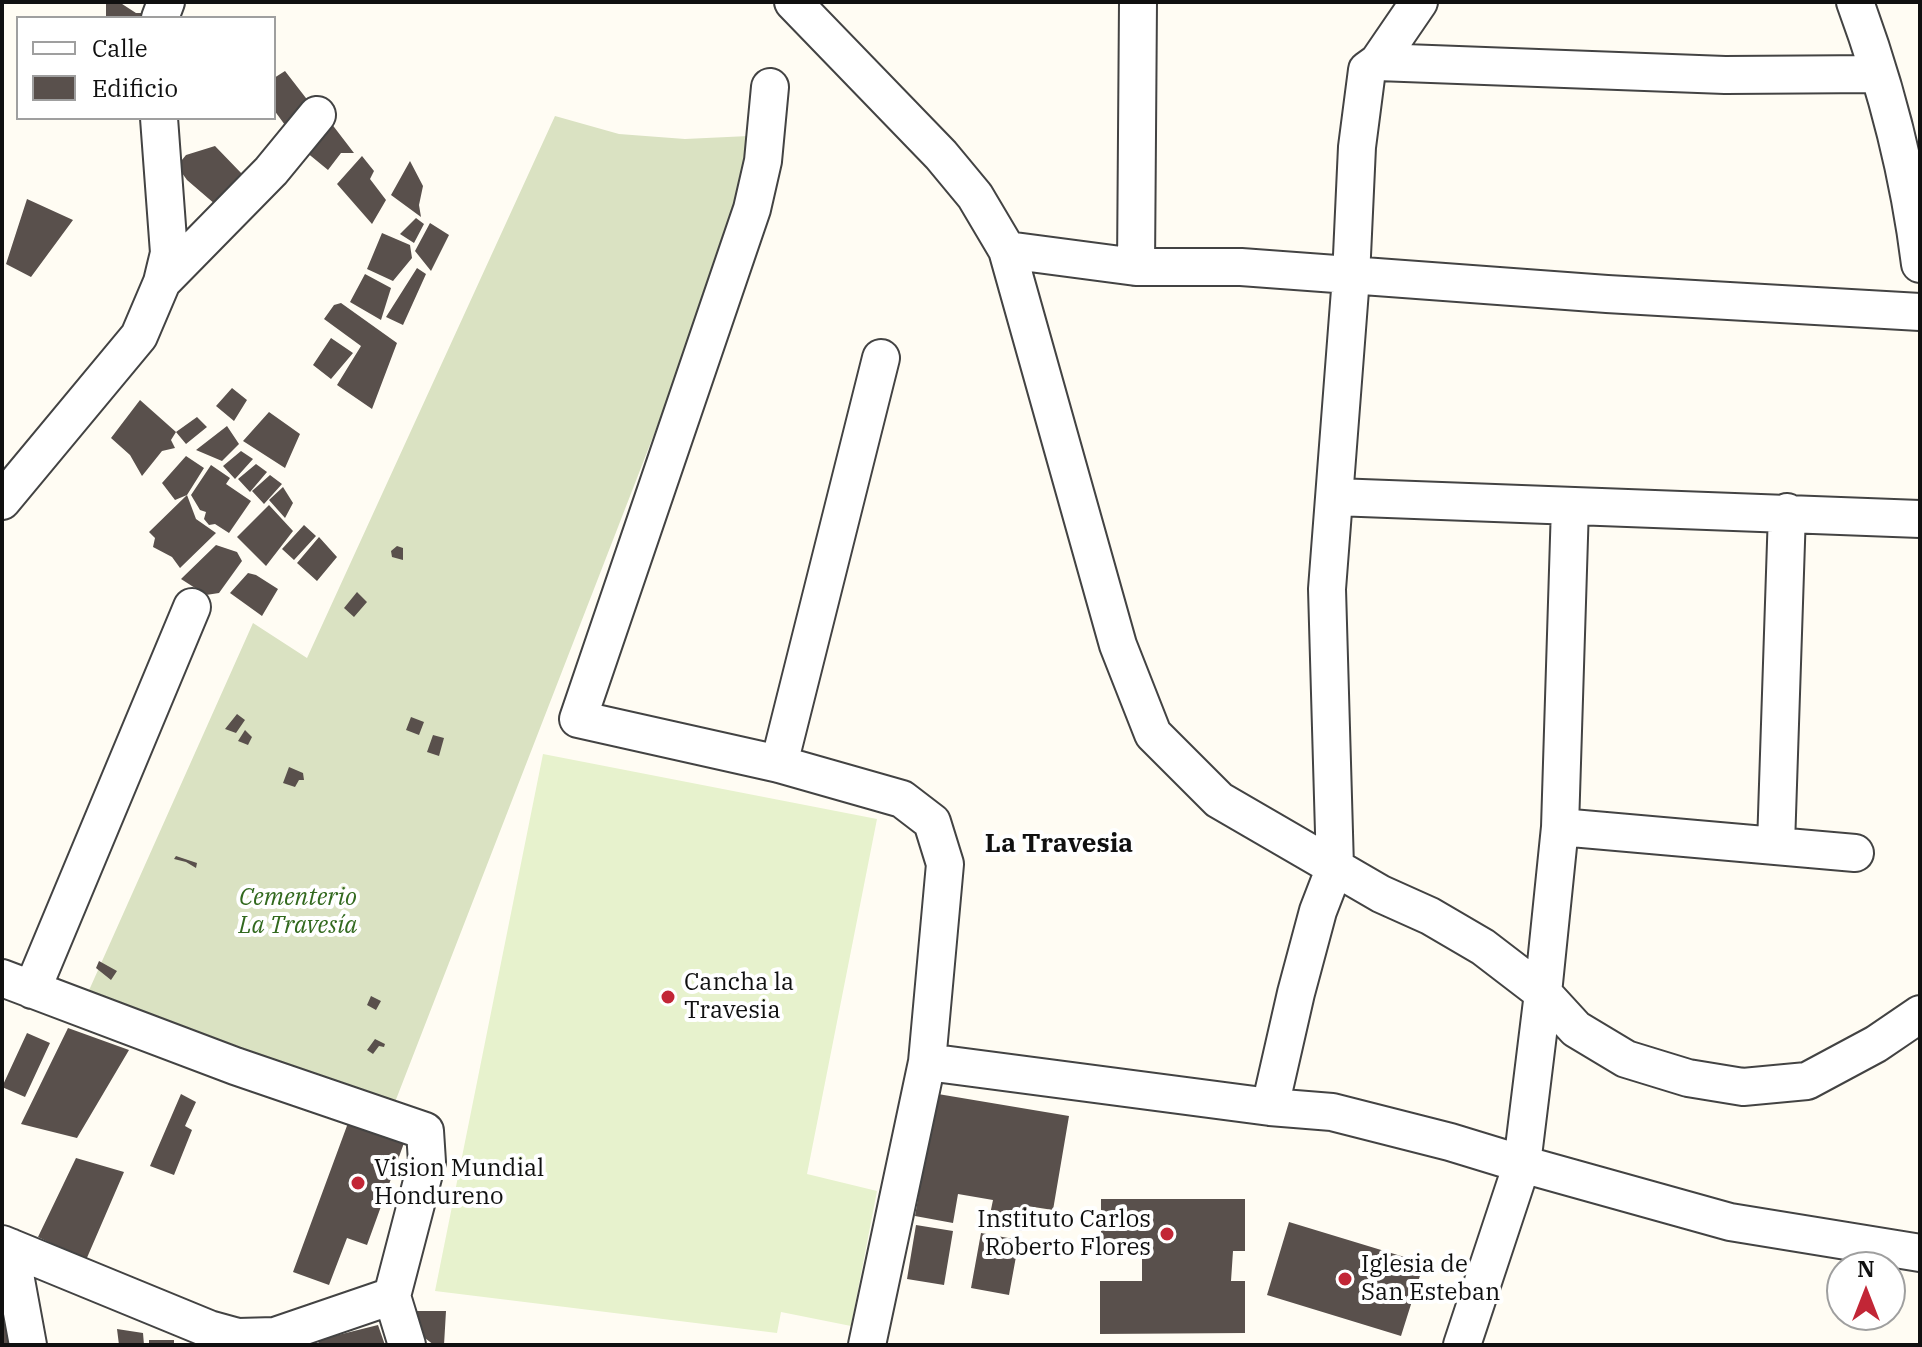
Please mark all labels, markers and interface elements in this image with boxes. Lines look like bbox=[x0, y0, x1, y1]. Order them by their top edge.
legend bbox=[16, 16, 276, 120]
text: Calle bbox=[92, 32, 148, 64]
text: Edificio bbox=[92, 72, 178, 104]
district label: La Travesia bbox=[985, 828, 1133, 860]
park label: Cementerio La Travesía bbox=[239, 884, 357, 940]
place label: Cancha la Travesia bbox=[684, 969, 794, 1025]
marker: Cancha la Travesia bbox=[659, 988, 677, 1006]
place label: Vision Mundial Hondureno bbox=[374, 1155, 544, 1211]
marker: Vision Mundial Hondureno bbox=[349, 1174, 367, 1192]
place label: Instituto Carlos Roberto Flores bbox=[977, 1206, 1151, 1262]
marker: Instituto Carlos Roberto Flores bbox=[1158, 1225, 1176, 1243]
place label: Iglesia de San Esteban bbox=[1361, 1251, 1500, 1307]
north arrow bbox=[1826, 1251, 1906, 1331]
text: N bbox=[1857, 1254, 1875, 1283]
marker: Iglesia de San Esteban bbox=[1336, 1270, 1354, 1288]

